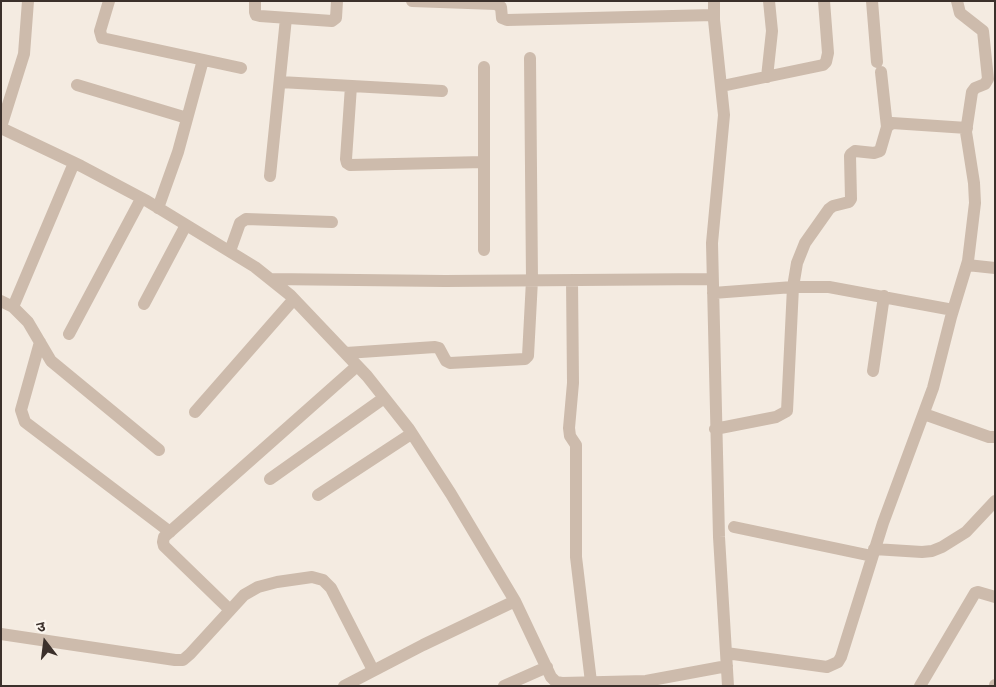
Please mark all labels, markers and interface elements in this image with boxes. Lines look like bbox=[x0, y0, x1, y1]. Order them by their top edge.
north arrow bbox=[20, 617, 70, 667]
text: उ bbox=[35, 617, 47, 637]

